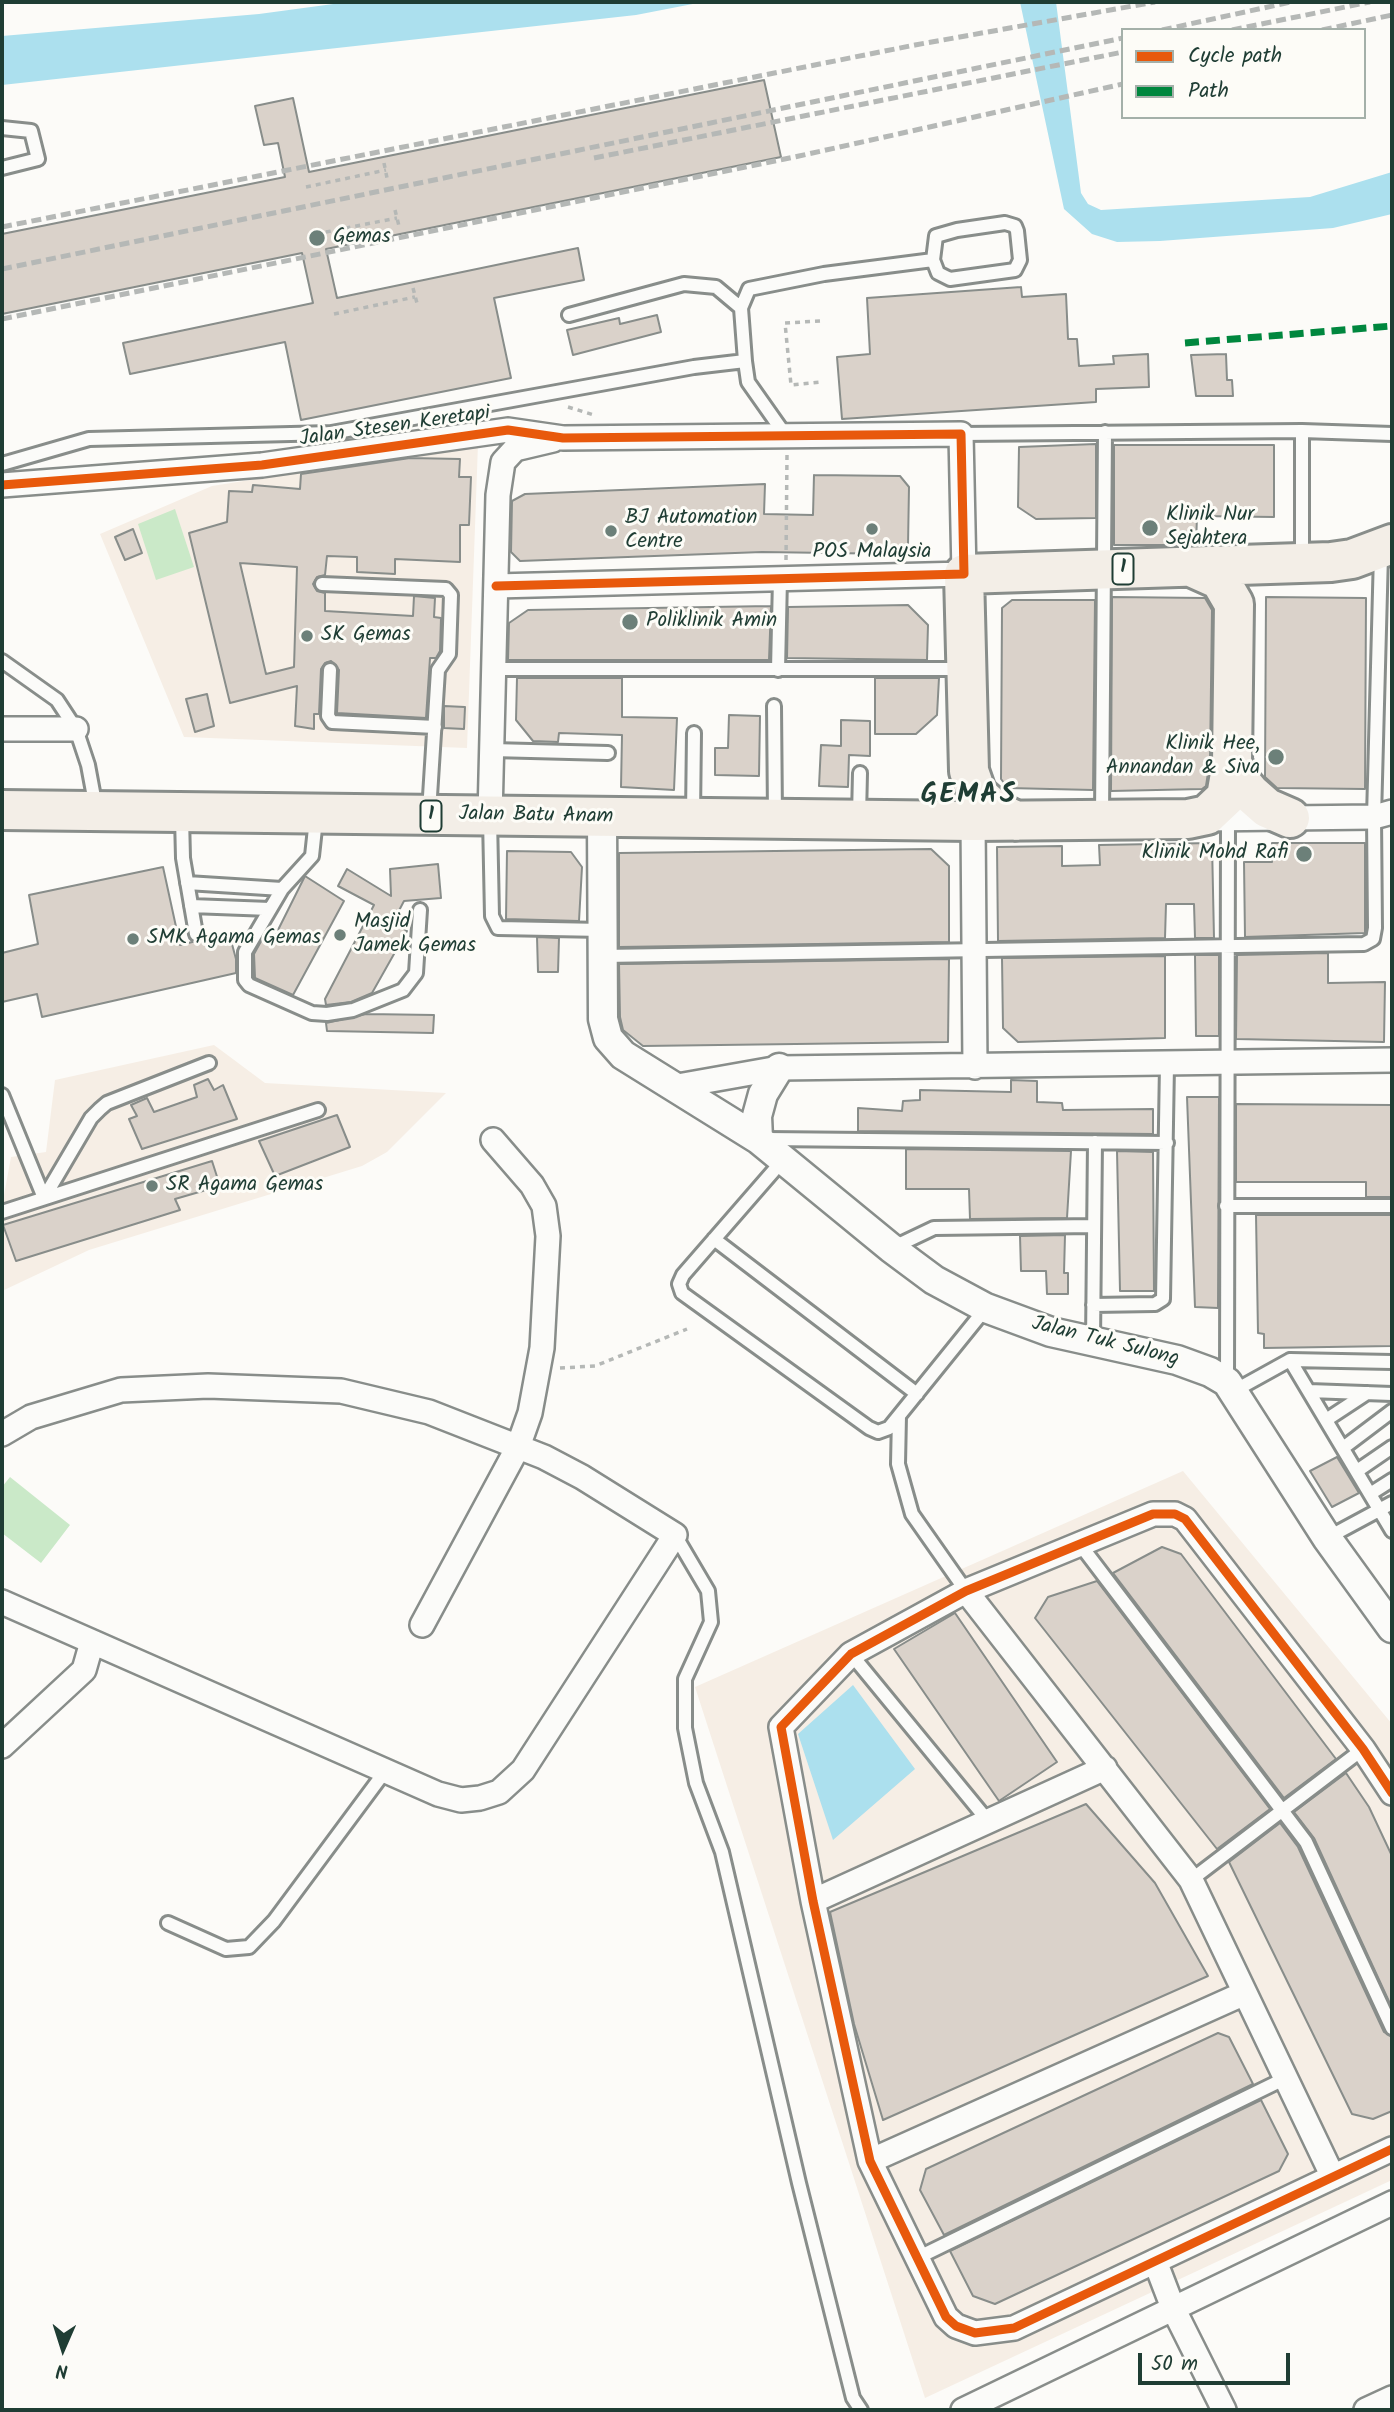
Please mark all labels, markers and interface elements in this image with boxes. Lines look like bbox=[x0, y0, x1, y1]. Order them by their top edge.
legend bbox=[1121, 28, 1366, 119]
text: Cycle path bbox=[1188, 40, 1282, 73]
text: Path bbox=[1188, 75, 1229, 108]
place label: Gemas bbox=[333, 225, 391, 251]
marker: Gemas bbox=[307, 228, 327, 248]
street label: Jalan Stesen Keretapi bbox=[298, 402, 492, 454]
place label: Klinik Nur Sejahtera bbox=[1166, 503, 1254, 553]
place label: BJ Automation Centre bbox=[625, 506, 758, 556]
marker: Klinik Nur Sejahtera bbox=[1140, 518, 1160, 538]
marker: POS Malaysia bbox=[864, 521, 880, 537]
marker: BJ Automation Centre bbox=[603, 523, 619, 539]
place label: POS Malaysia bbox=[813, 540, 931, 566]
road number: 1 bbox=[1112, 554, 1134, 584]
place label: Poliklinik Amin bbox=[646, 609, 777, 635]
marker: Poliklinik Amin bbox=[620, 612, 640, 632]
place label: SK Gemas bbox=[321, 623, 411, 649]
marker: SK Gemas bbox=[299, 628, 315, 644]
place label: Klinik Hee, Annandan & Siva bbox=[1106, 732, 1260, 782]
marker: Klinik Hee, Annandan & Siva bbox=[1266, 747, 1286, 767]
district label: GEMAS bbox=[921, 780, 1017, 814]
road number: 1 bbox=[420, 800, 442, 832]
street label: Jalan Batu Anam bbox=[458, 803, 614, 831]
place label: Klinik Mohd Rafi bbox=[1142, 841, 1288, 867]
marker: Klinik Mohd Rafi bbox=[1294, 844, 1314, 864]
place label: Masjid Jamek Gemas bbox=[354, 910, 476, 960]
place label: SMK Agama Gemas bbox=[147, 926, 321, 952]
marker: Masjid Jamek Gemas bbox=[332, 927, 348, 943]
marker: SMK Agama Gemas bbox=[125, 931, 141, 947]
place label: SR Agama Gemas bbox=[166, 1173, 323, 1199]
marker: SR Agama Gemas bbox=[144, 1178, 160, 1194]
street label: Jalan Tuk Sulong bbox=[1029, 1313, 1181, 1373]
north arrow bbox=[28, 2314, 98, 2384]
scale bar bbox=[1142, 2338, 1294, 2382]
text: 50 m bbox=[1151, 2348, 1198, 2381]
text: N bbox=[55, 2355, 69, 2385]

